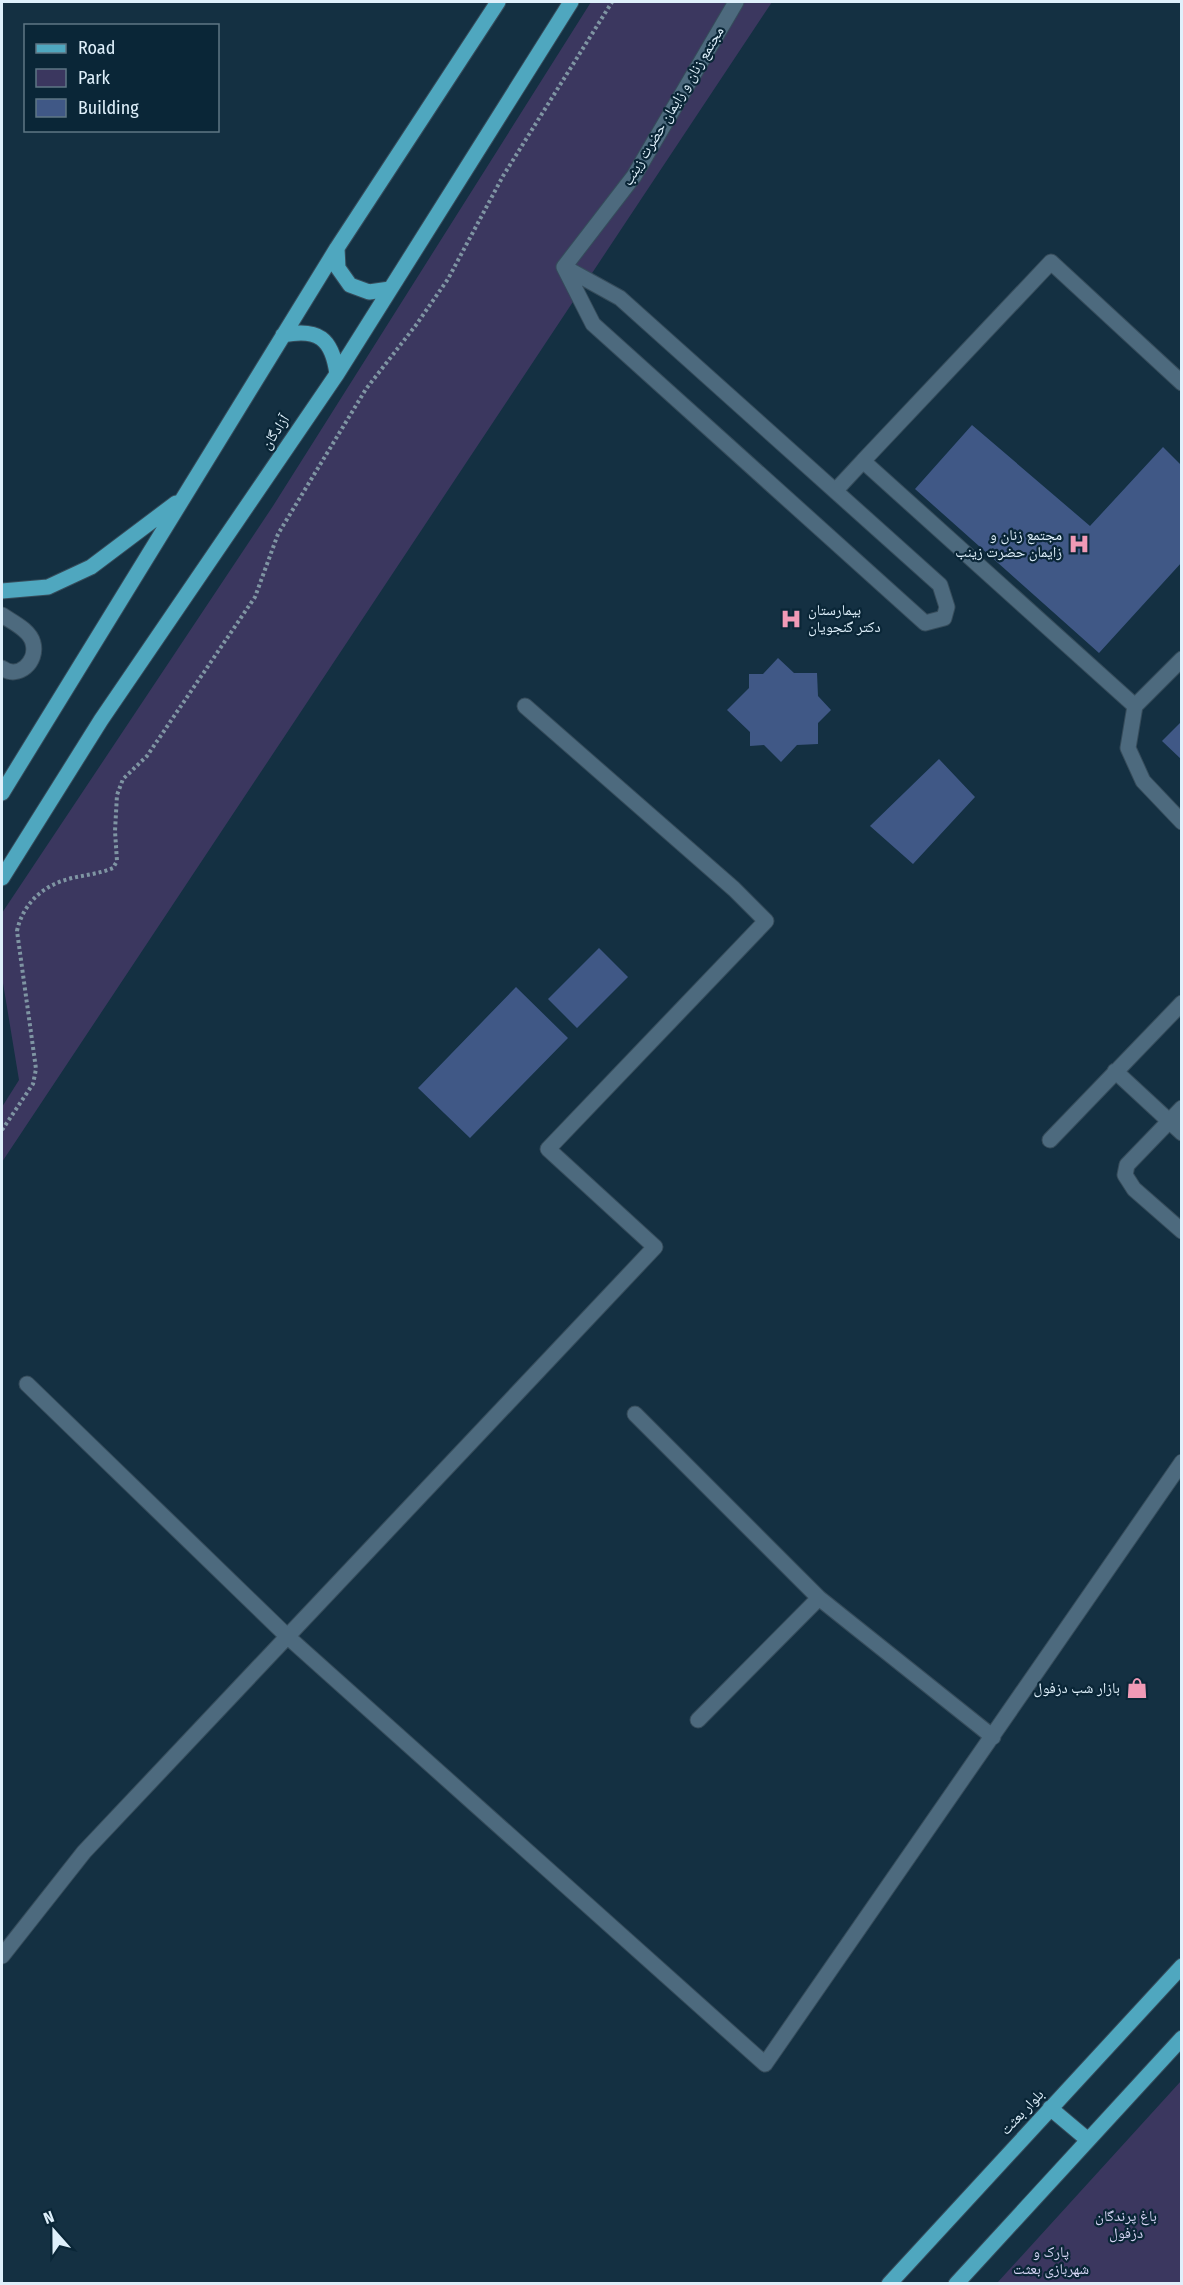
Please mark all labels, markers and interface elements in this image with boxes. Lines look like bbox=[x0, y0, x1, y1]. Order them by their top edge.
street label: مجتمع زنان و زایمان حضرت زینب bbox=[618, 23, 729, 189]
legend bbox=[24, 24, 219, 132]
text: Road bbox=[78, 37, 115, 59]
text: Park bbox=[78, 67, 111, 89]
text: Building bbox=[78, 97, 139, 119]
street label: آزادگان bbox=[257, 410, 295, 453]
place label: مجتمع زنان و زایمان حضرت زینب bbox=[955, 526, 1062, 562]
hospital icon: مجتمع زنان و زایمان حضرت زینب bbox=[1067, 532, 1091, 556]
place label: بیمارستان دکتر گنجویان bbox=[808, 601, 881, 637]
hospital icon: بیمارستان دکتر گنجویان bbox=[779, 607, 803, 631]
shop icon: بازار شب دزفول bbox=[1125, 1676, 1149, 1700]
place label: بازار شب دزفول bbox=[1034, 1679, 1120, 1698]
street label: بلوار بعثت bbox=[996, 2085, 1048, 2139]
north arrow bbox=[24, 2201, 84, 2261]
text: N bbox=[41, 2207, 57, 2228]
park label: باغ پرندگان دزفول bbox=[1095, 2207, 1157, 2243]
park label: پارک و شهربازی بعثت bbox=[1013, 2243, 1089, 2279]

